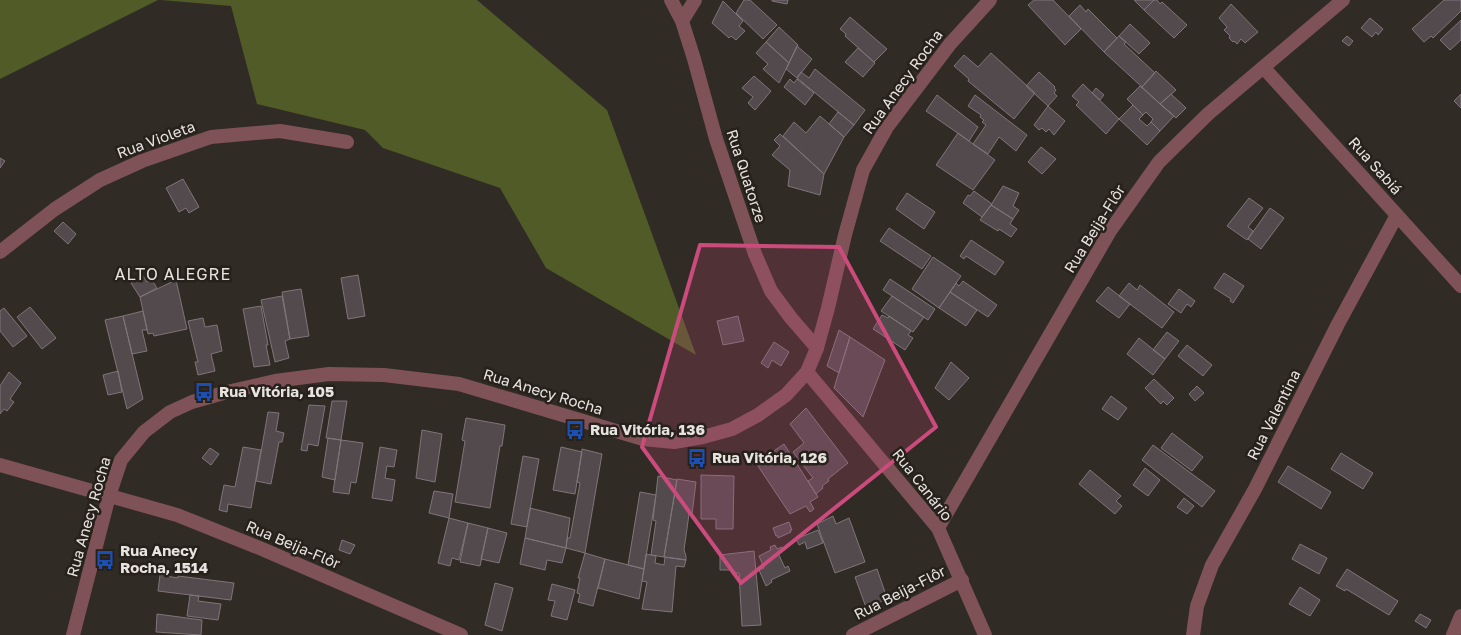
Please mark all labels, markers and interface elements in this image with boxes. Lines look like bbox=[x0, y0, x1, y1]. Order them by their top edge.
street label: Rua Anecy Rocha bbox=[858, 26, 946, 137]
street label: Rua Violeta bbox=[114, 117, 197, 162]
street label: Rua Quatorze bbox=[723, 127, 771, 225]
street label: Rua Sabiá bbox=[1345, 133, 1406, 198]
street label: Rua Beija-Flôr bbox=[1060, 181, 1129, 276]
district label: ALTO ALEGRE bbox=[115, 264, 231, 284]
street label: Rua Anecy Rocha bbox=[481, 364, 605, 418]
street label: Rua Valentina bbox=[1243, 366, 1304, 463]
bus stop icon: Rua Vitória, 105 bbox=[193, 381, 215, 403]
place label: Rua Vitória, 105 bbox=[219, 382, 334, 400]
bus stop icon: Rua Vitória, 136 bbox=[564, 419, 586, 441]
place label: Rua Vitória, 136 bbox=[590, 420, 705, 438]
street label: Rua Canário bbox=[889, 445, 956, 524]
bus stop icon: Rua Vitória, 126 bbox=[686, 447, 708, 469]
place label: Rua Vitória, 126 bbox=[712, 448, 827, 466]
street label: Rua Anecy Rocha bbox=[62, 455, 114, 579]
street label: Rua Beija-Flôr bbox=[244, 516, 343, 572]
place label: Rua Anecy Rocha, 1514 bbox=[120, 541, 208, 576]
bus stop icon: Rua Anecy Rocha, 1514 bbox=[94, 549, 116, 571]
street label: Rua Beija-Flôr bbox=[851, 561, 949, 623]

